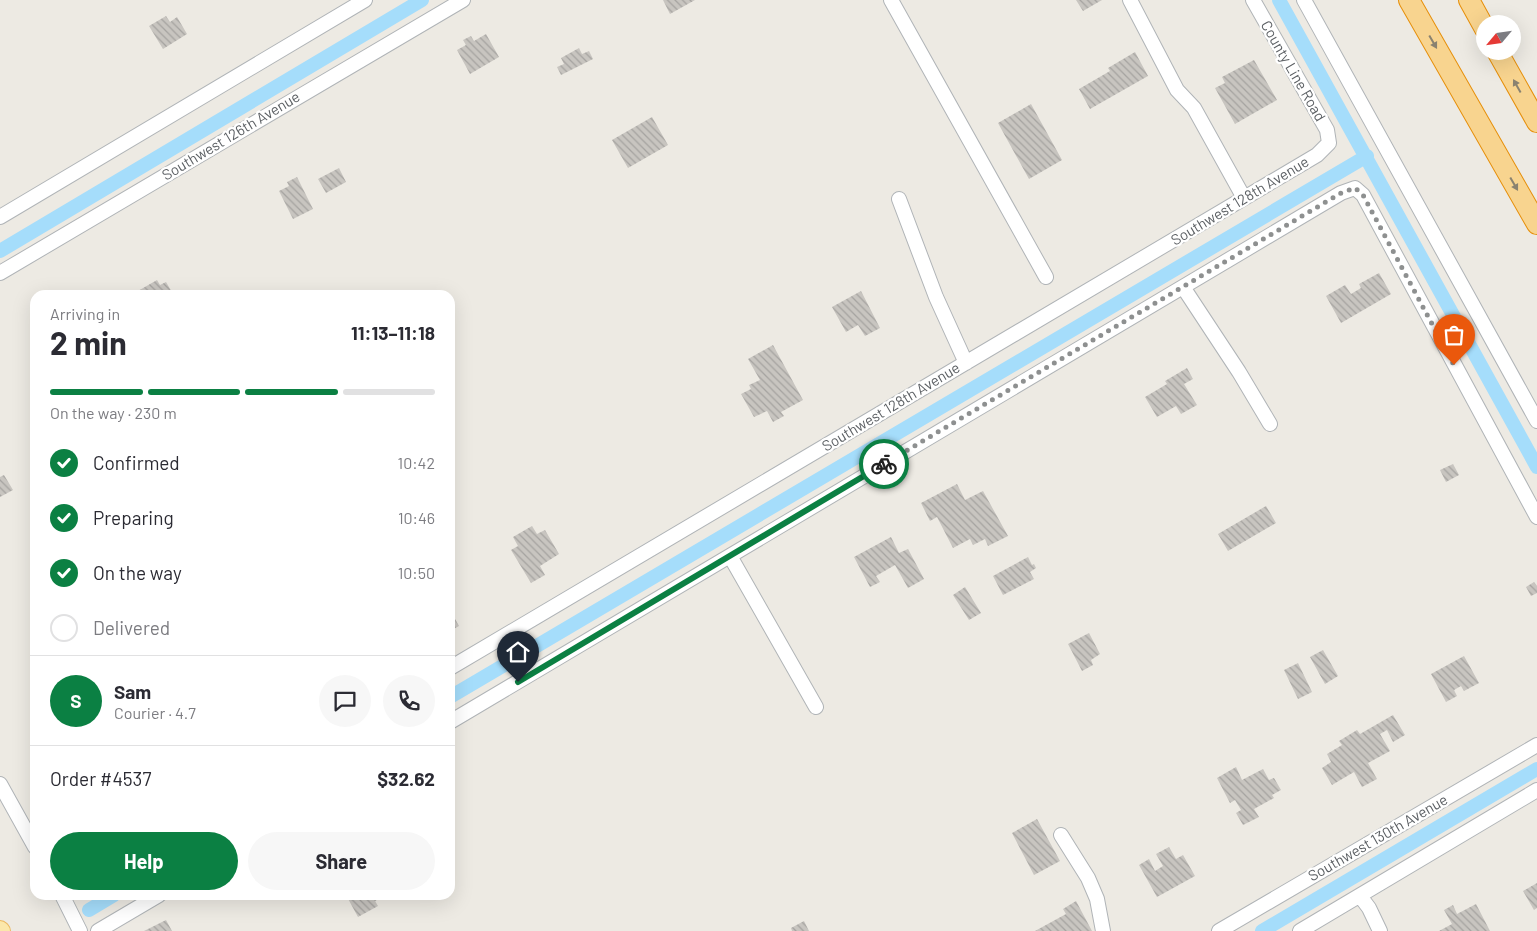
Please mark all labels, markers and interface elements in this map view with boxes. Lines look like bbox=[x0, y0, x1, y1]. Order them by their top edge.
north arrow bbox=[1476, 15, 1521, 60]
map controls bbox=[1476, 15, 1521, 60]
street label: County Line Road bbox=[1258, 17, 1330, 124]
one-way arrow bbox=[1429, 36, 1438, 49]
one-way arrow bbox=[1513, 79, 1521, 94]
street label: Southwest 126th Avenue bbox=[158, 87, 303, 183]
street label: Southwest 128th Avenue bbox=[1167, 152, 1312, 248]
one-way arrow bbox=[1509, 177, 1518, 190]
text: Arriving in bbox=[50, 304, 120, 323]
pin bbox=[1433, 314, 1475, 365]
text: 11:13–11:18 bbox=[351, 321, 435, 344]
icon: bag bbox=[1440, 321, 1468, 349]
text: 2 min bbox=[50, 323, 127, 361]
street label: Southwest 128th Avenue bbox=[818, 358, 963, 454]
text: On the way · 230 m bbox=[50, 403, 177, 422]
courier bbox=[859, 439, 909, 489]
icon: check bbox=[50, 449, 78, 477]
icon: bike bbox=[870, 450, 898, 478]
text: Confirmed bbox=[93, 451, 180, 474]
text: 10:42 bbox=[398, 453, 435, 472]
icon: check bbox=[50, 504, 78, 532]
text: Preparing bbox=[93, 506, 174, 529]
text: 10:46 bbox=[398, 508, 435, 527]
icon: check bbox=[50, 559, 78, 587]
text: On the way bbox=[93, 561, 182, 584]
text: 10:50 bbox=[398, 563, 435, 582]
text: Delivered bbox=[93, 616, 170, 639]
pin bbox=[497, 631, 539, 682]
icon: home bbox=[504, 638, 532, 666]
button: chat bbox=[319, 675, 371, 727]
button: phone bbox=[383, 675, 435, 727]
text: Sam bbox=[114, 680, 151, 703]
text: S bbox=[70, 689, 82, 712]
text: Courier · 4.7 bbox=[114, 703, 196, 722]
text: Order #4537 bbox=[50, 767, 151, 790]
text: $32.62 bbox=[377, 767, 435, 790]
street label: Southwest 130th Avenue bbox=[1305, 790, 1450, 884]
button: Help bbox=[50, 832, 238, 890]
button: Share bbox=[248, 832, 435, 890]

